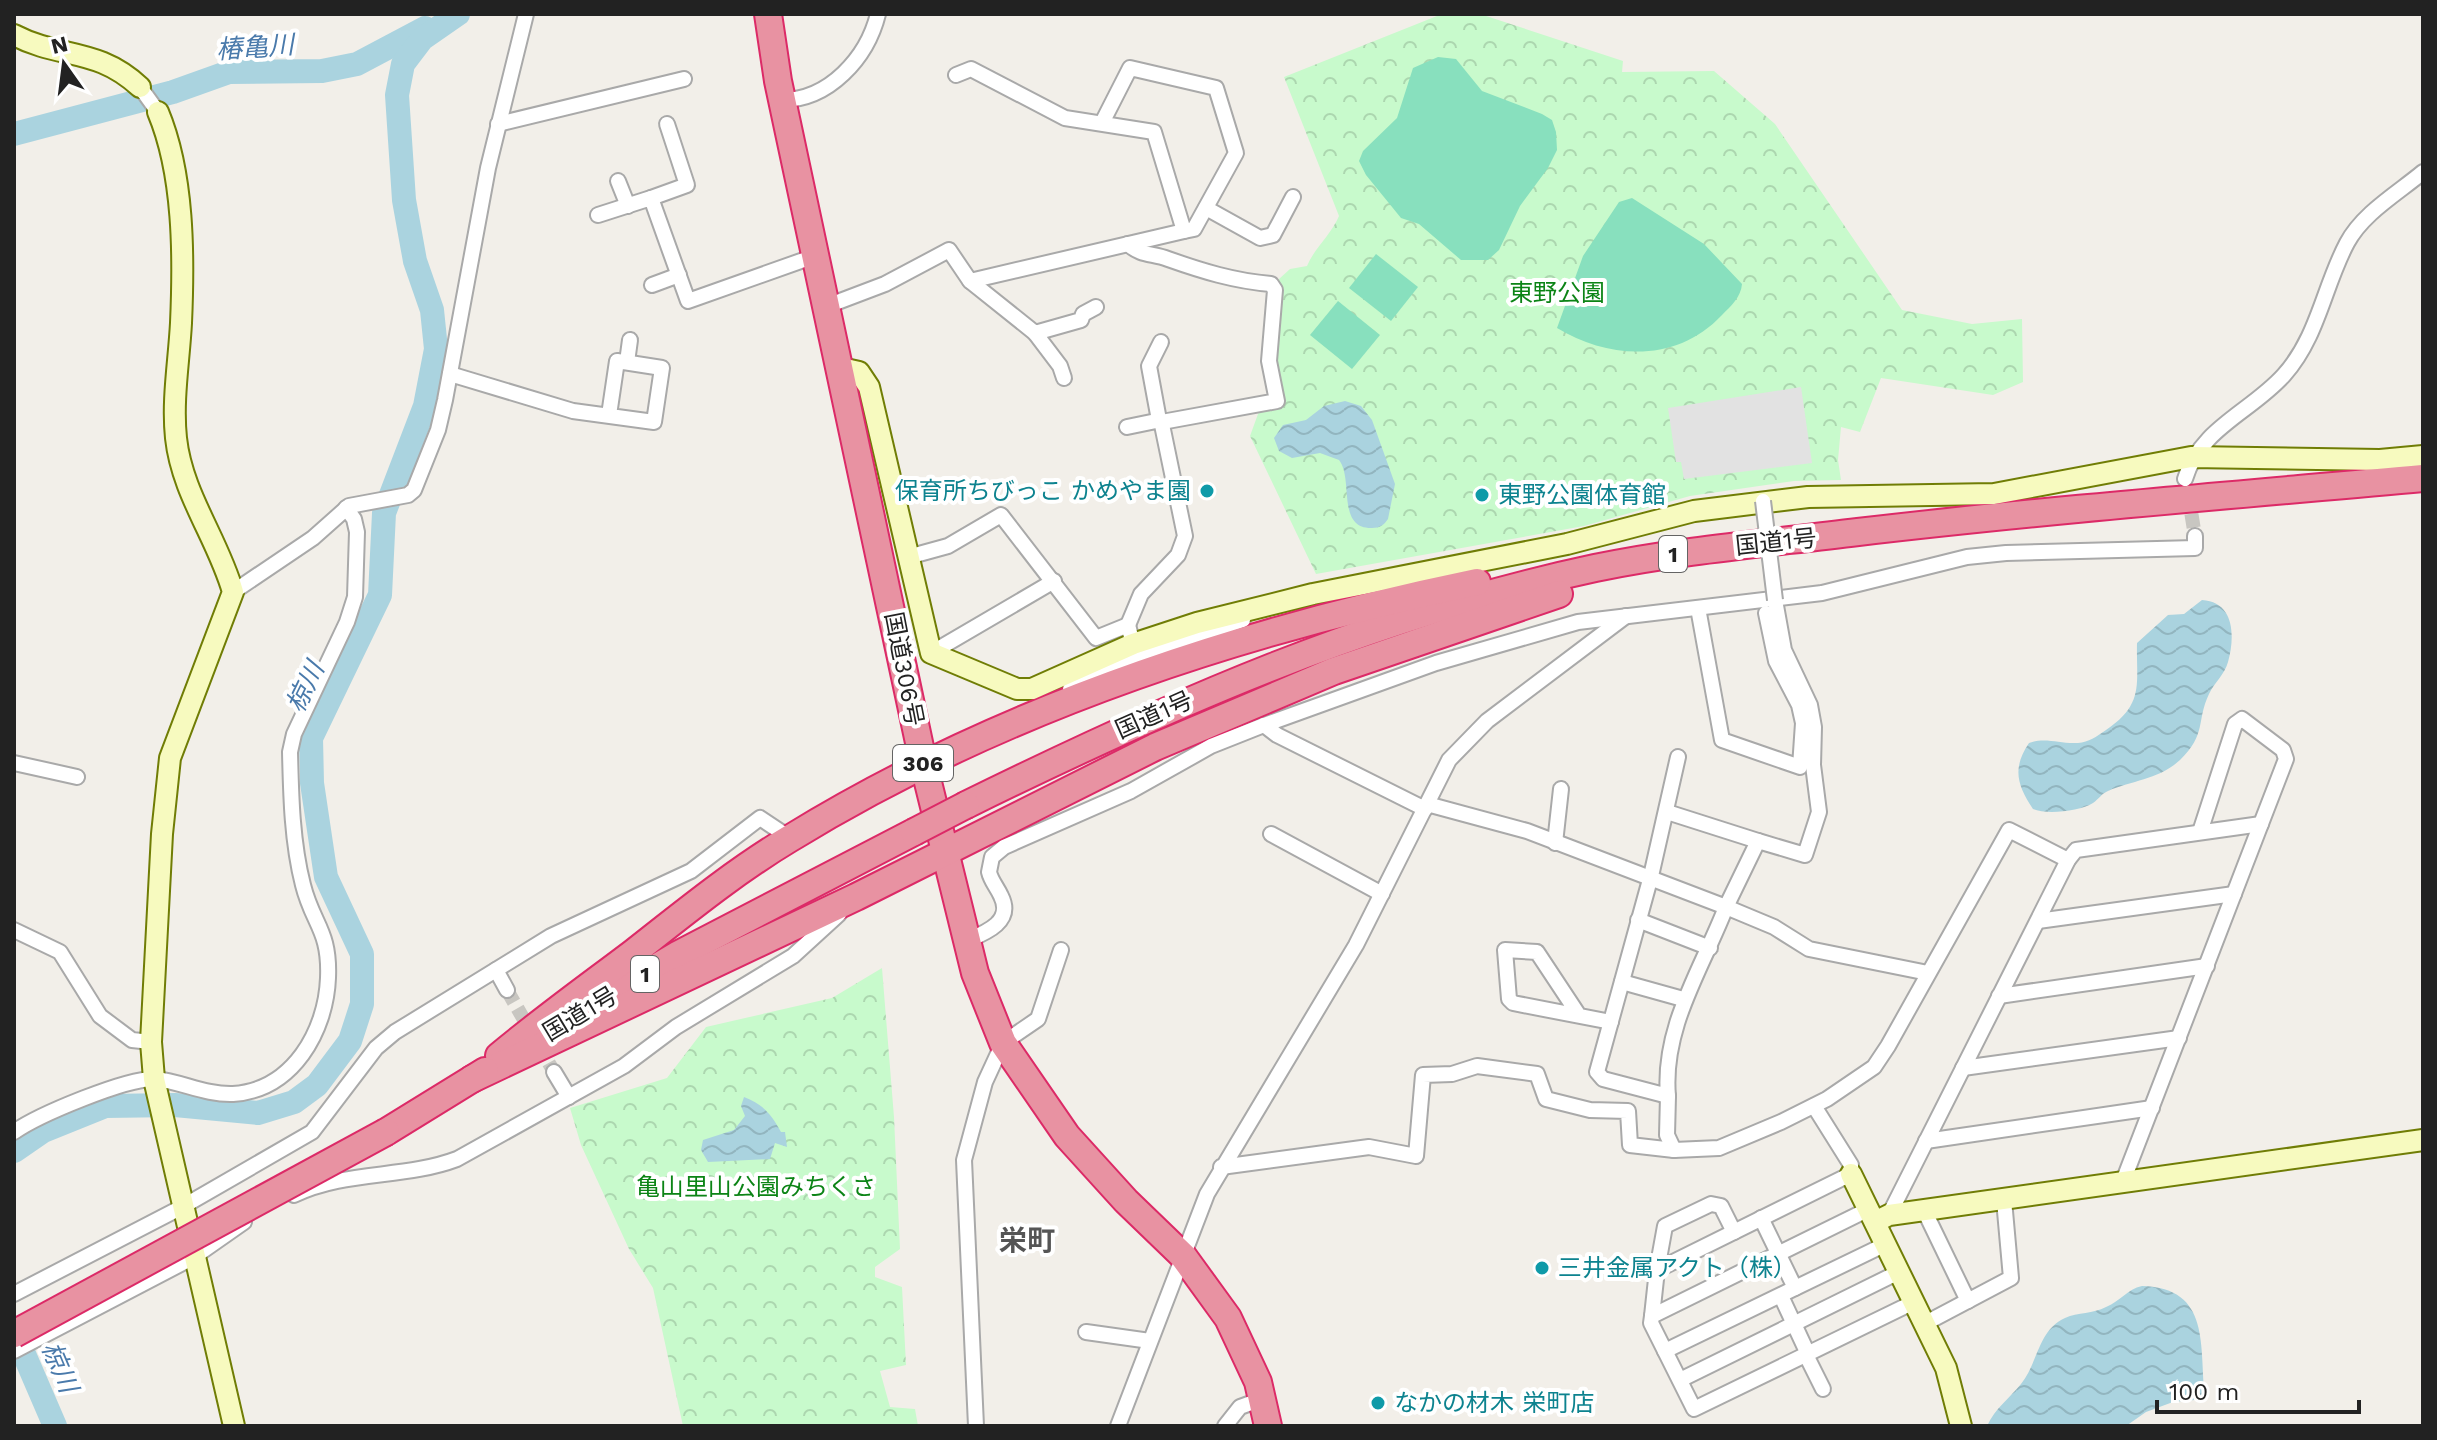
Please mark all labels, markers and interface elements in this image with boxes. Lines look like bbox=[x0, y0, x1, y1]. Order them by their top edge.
north arrow bbox=[24, 24, 104, 104]
water label: 椿亀川 bbox=[215, 29, 298, 65]
text: N bbox=[48, 31, 70, 59]
park label: 東野公園 bbox=[1509, 279, 1605, 307]
place label: 保育所ちびっこ かめやま園 bbox=[895, 477, 1191, 505]
place label: 東野公園体育館 bbox=[1498, 481, 1666, 509]
marker: 保育所ちびっこ かめやま園 bbox=[1198, 482, 1216, 500]
marker: 東野公園体育館 bbox=[1473, 486, 1491, 504]
street label: 国道1号 bbox=[1734, 524, 1818, 560]
road number: 1 bbox=[1659, 536, 1687, 572]
street label: 国道306号 bbox=[879, 610, 929, 728]
water label: 椋川 bbox=[280, 654, 331, 717]
street label: 国道1号 bbox=[1111, 686, 1197, 744]
road number: 306 bbox=[893, 745, 953, 781]
road number: 1 bbox=[631, 956, 659, 992]
street label: 国道1号 bbox=[538, 981, 622, 1047]
park label: 亀山里山公園みちくさ bbox=[636, 1173, 876, 1201]
district label: 栄町 bbox=[999, 1224, 1055, 1257]
place label: 三井金属アクト（株） bbox=[1558, 1254, 1797, 1282]
marker: 三井金属アクト（株） bbox=[1533, 1259, 1551, 1277]
water label: 椋川 bbox=[36, 1337, 85, 1400]
scale bar bbox=[2157, 1364, 2359, 1414]
text: 100 m bbox=[2169, 1378, 2239, 1406]
place label: なかの材木 栄町店 bbox=[1394, 1389, 1594, 1417]
marker: なかの材木 栄町店 bbox=[1369, 1394, 1387, 1412]

